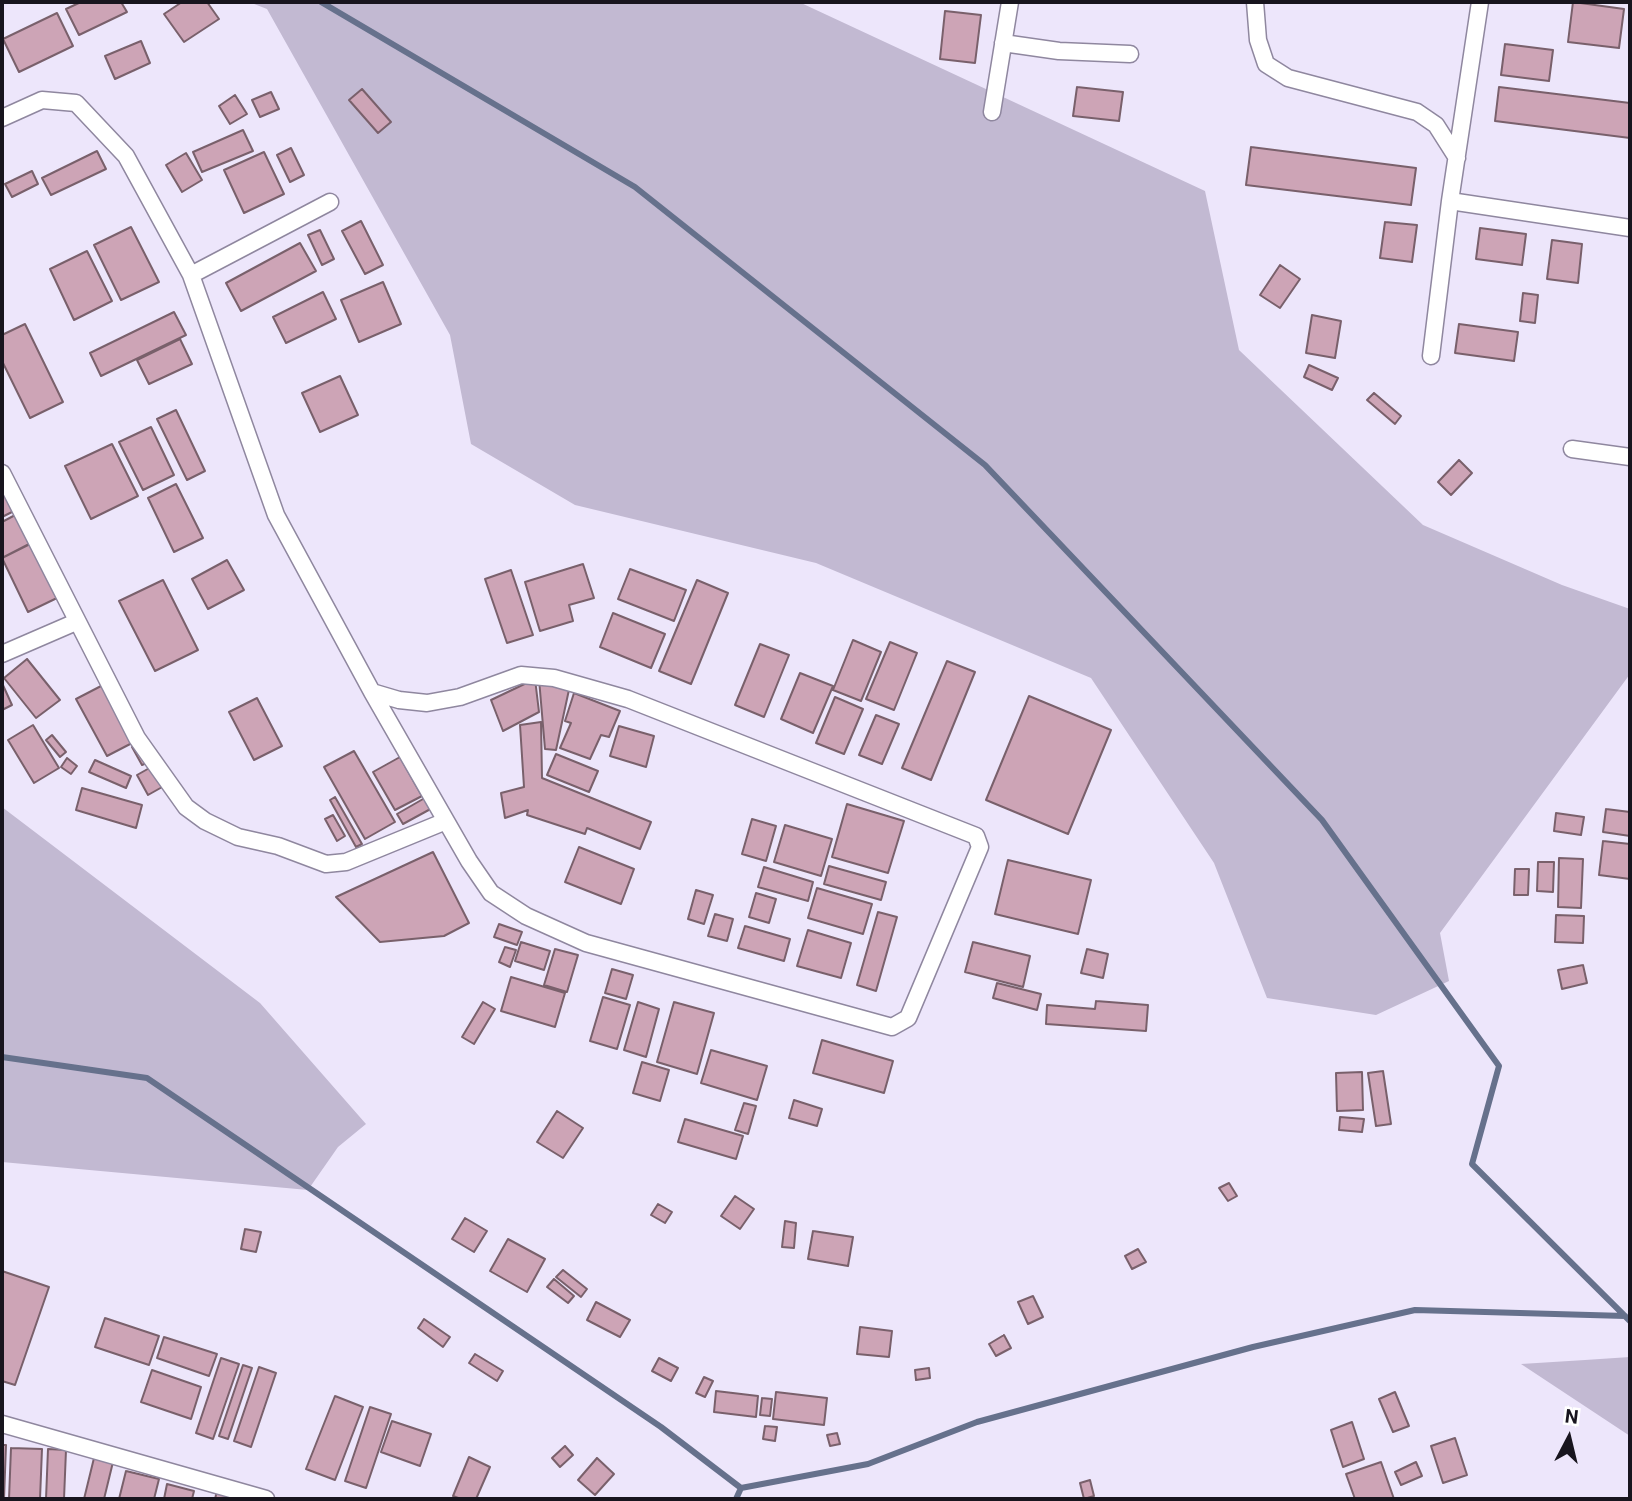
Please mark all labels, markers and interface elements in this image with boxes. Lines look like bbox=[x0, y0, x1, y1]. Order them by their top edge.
north arrow bbox=[1534, 1403, 1604, 1473]
text: N bbox=[1564, 1404, 1580, 1429]

